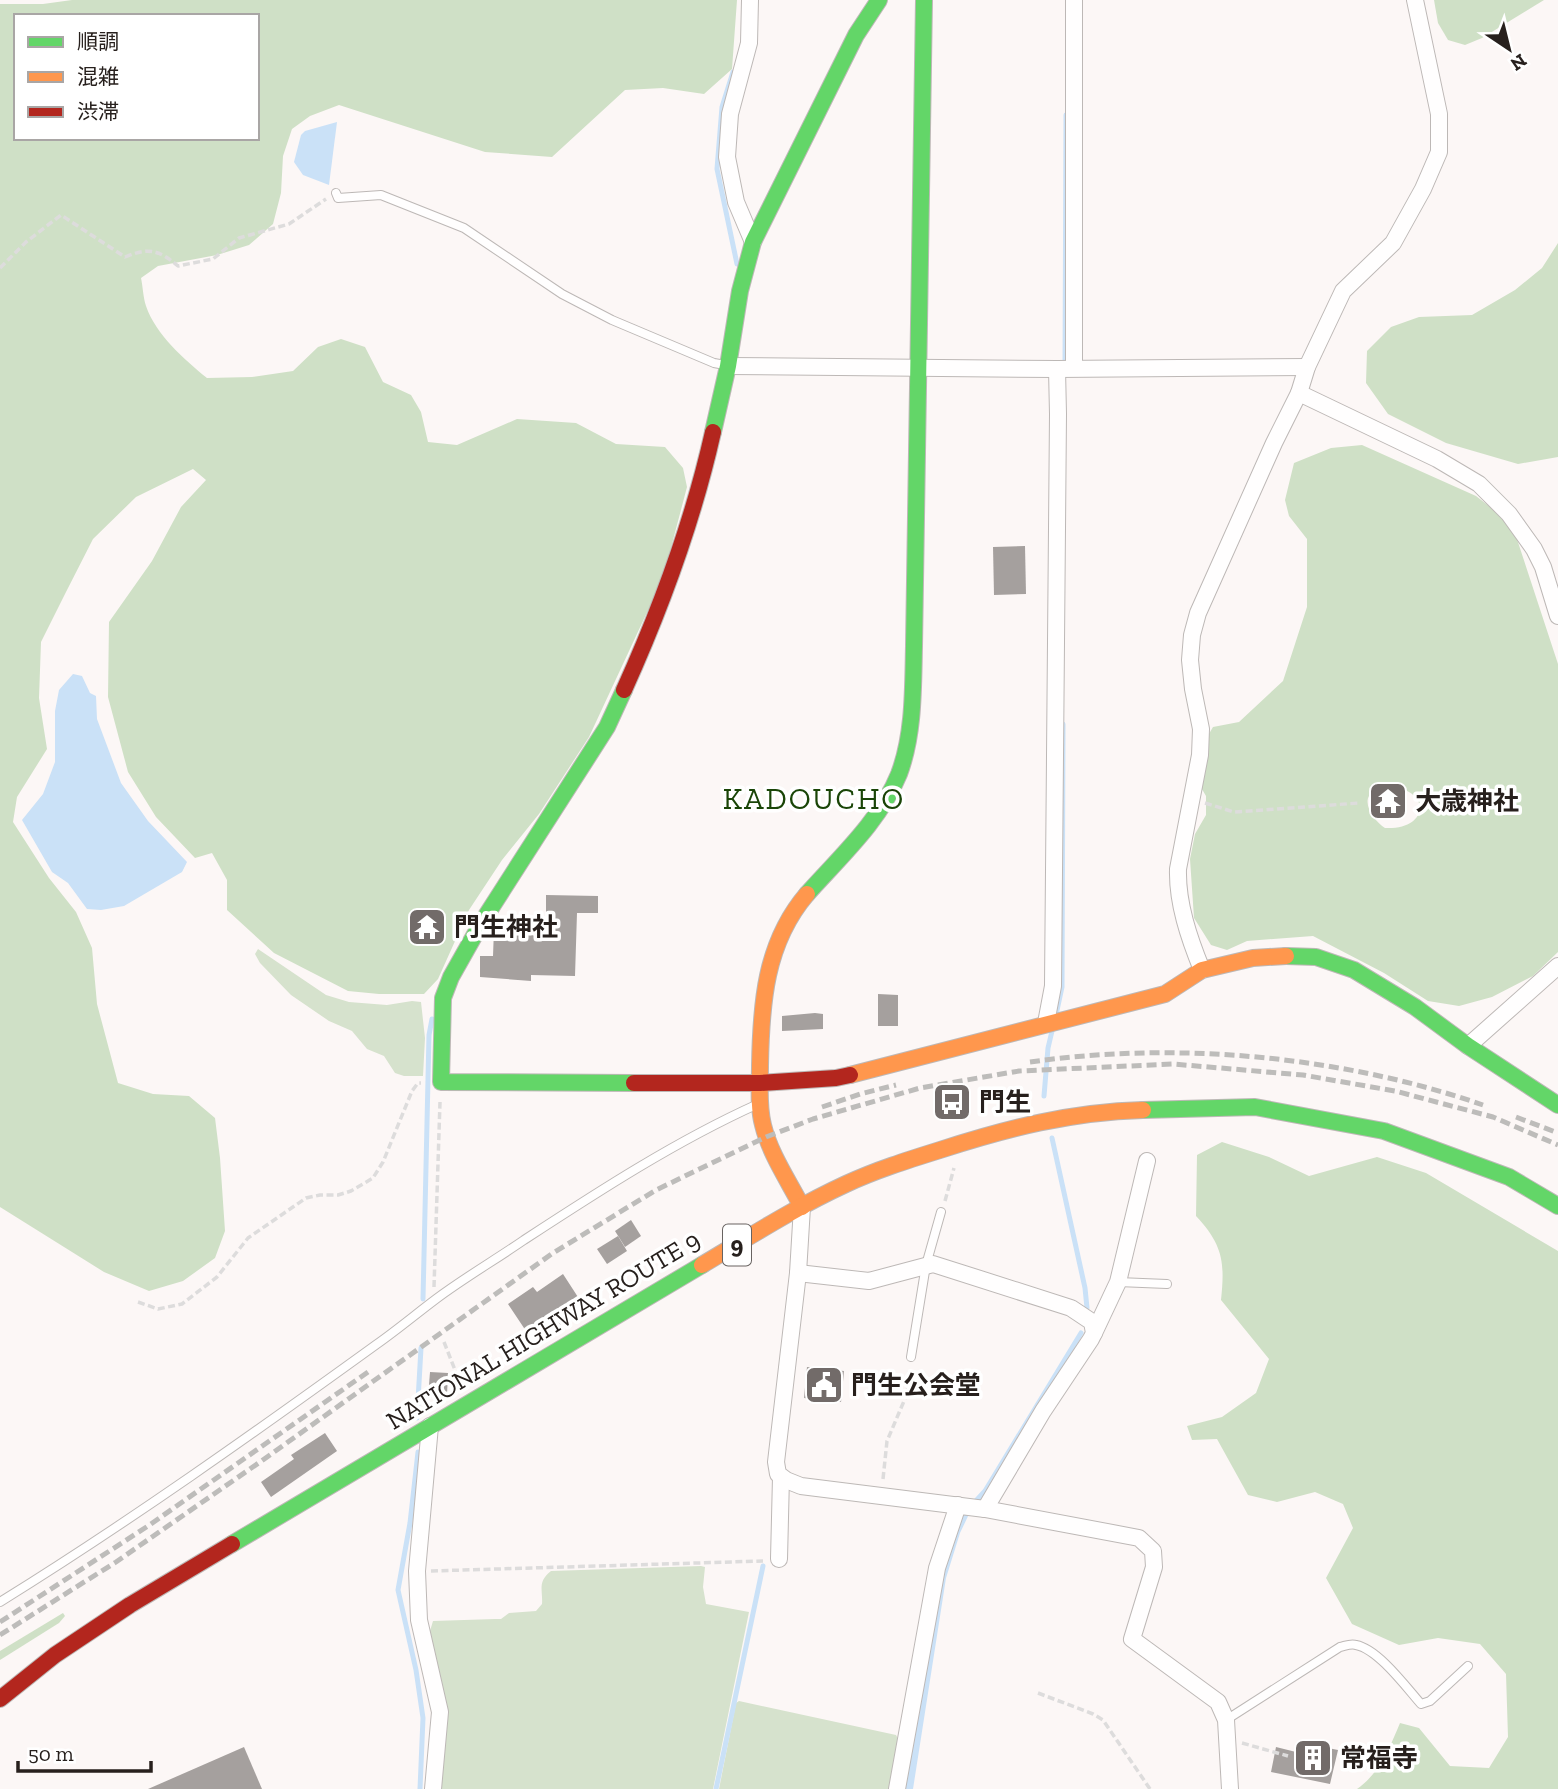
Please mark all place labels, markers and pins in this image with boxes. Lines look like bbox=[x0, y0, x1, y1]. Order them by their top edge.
temple icon: 大歳神社 bbox=[1367, 780, 1409, 822]
place label: 大歳神社 bbox=[1415, 785, 1519, 817]
temple icon: 門生神社 bbox=[406, 906, 448, 948]
place label: 門生神社 bbox=[454, 911, 558, 943]
bus stop icon: 門生 bbox=[931, 1081, 973, 1123]
place label: 門生 bbox=[979, 1086, 1031, 1118]
public building icon: 門生公会堂 bbox=[803, 1364, 845, 1406]
place label: 門生公会堂 bbox=[851, 1369, 981, 1401]
building icon: 常福寺 bbox=[1292, 1737, 1334, 1779]
place label: 常福寺 bbox=[1340, 1742, 1418, 1774]

